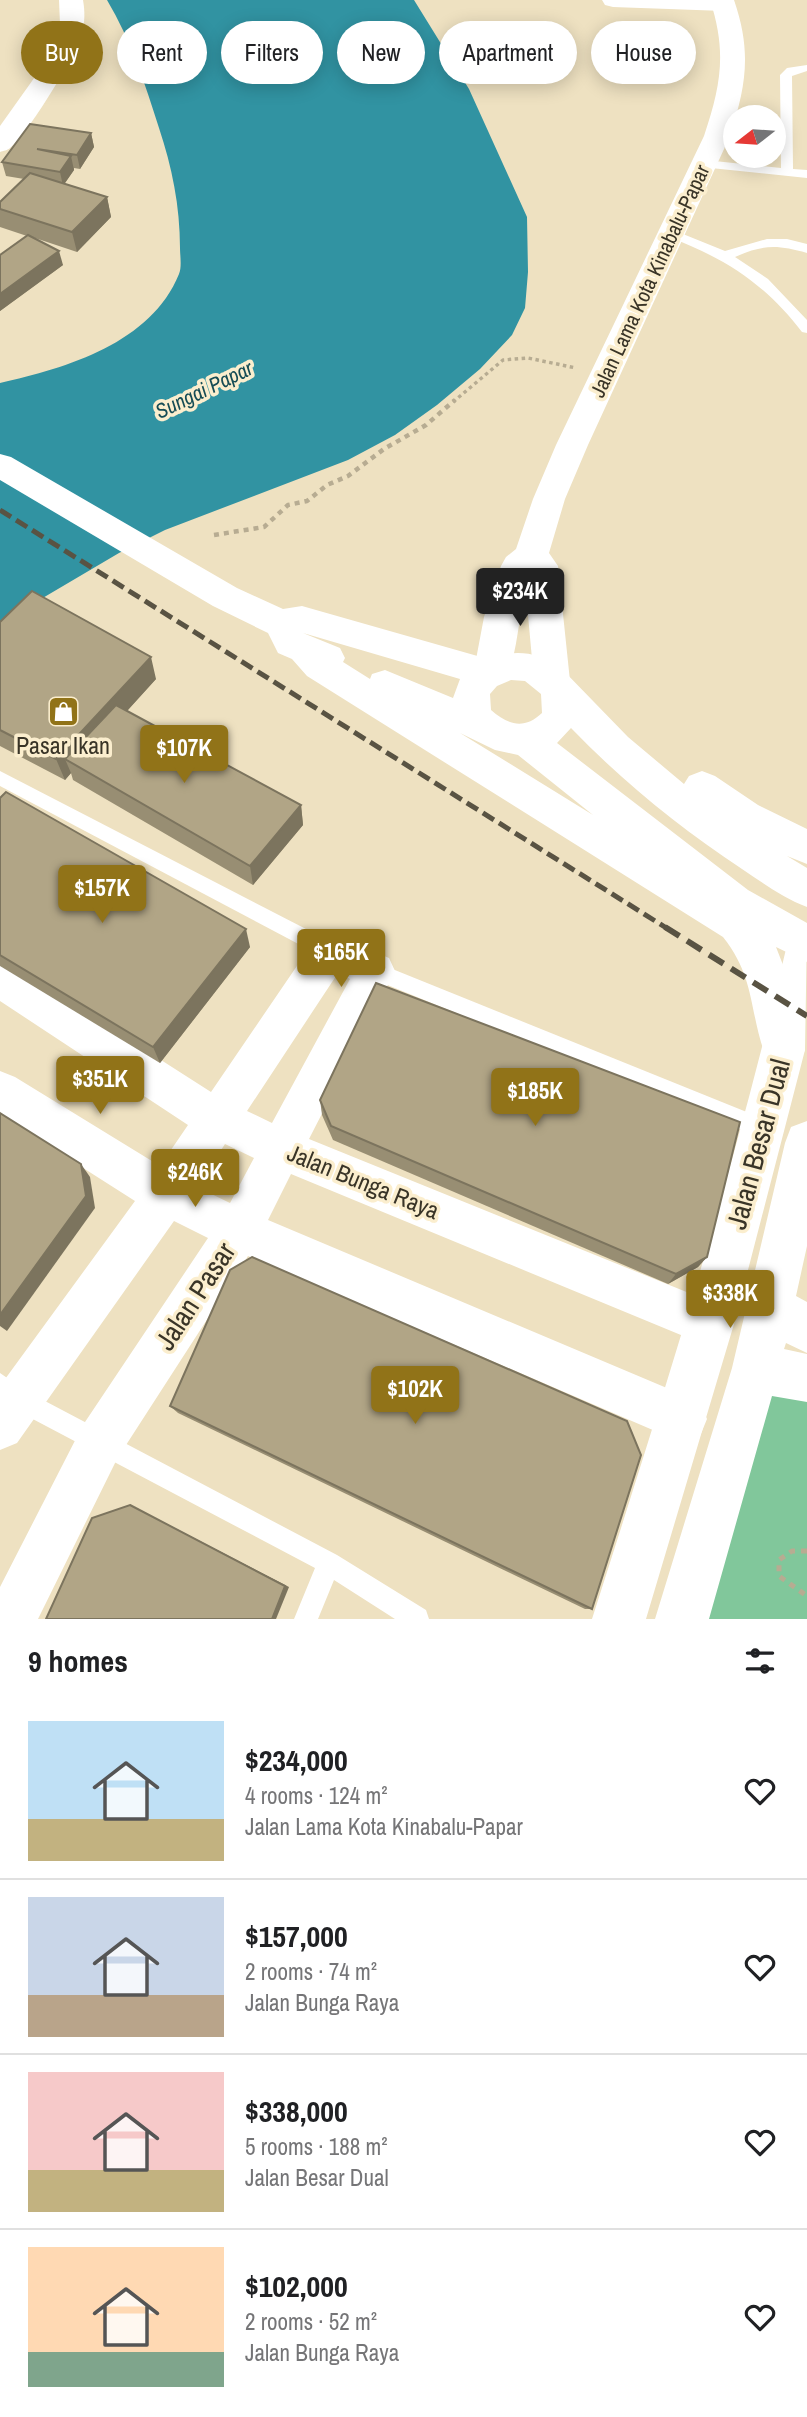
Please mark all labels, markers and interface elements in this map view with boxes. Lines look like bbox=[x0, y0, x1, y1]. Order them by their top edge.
chip: Buy bbox=[21, 21, 103, 84]
chip: Rent bbox=[117, 21, 207, 84]
chip: Filters bbox=[221, 21, 323, 84]
chip: New bbox=[337, 21, 425, 84]
chip: Apartment bbox=[439, 21, 577, 84]
chip: House bbox=[591, 21, 696, 84]
north arrow bbox=[723, 105, 786, 168]
map controls bbox=[723, 105, 786, 168]
street label: Jalan Lama Kota Kinabalu-Papar bbox=[583, 159, 716, 402]
water label: Sungai Papar bbox=[150, 353, 259, 426]
pin: $234K bbox=[471, 568, 569, 628]
text: $234K bbox=[492, 575, 548, 606]
shop icon: Pasar Ikan bbox=[46, 695, 80, 729]
pin: $107K bbox=[135, 726, 233, 785]
place label: Pasar Ikan bbox=[16, 729, 110, 761]
text: $107K bbox=[156, 732, 212, 763]
pin: $157K bbox=[53, 866, 151, 925]
text: $157K bbox=[74, 872, 130, 903]
pin: $165K bbox=[292, 930, 390, 989]
text: $165K bbox=[313, 936, 369, 967]
street label: Jalan Besar Dual bbox=[717, 1055, 799, 1233]
pin: $351K bbox=[51, 1056, 149, 1116]
text: $351K bbox=[72, 1063, 128, 1094]
pin: $185K bbox=[486, 1068, 584, 1128]
text: $185K bbox=[507, 1075, 563, 1106]
street label: Jalan Bunga Raya bbox=[283, 1136, 444, 1226]
pin: $246K bbox=[146, 1150, 244, 1209]
text: $246K bbox=[167, 1156, 223, 1187]
street label: Jalan Pasar bbox=[146, 1235, 244, 1357]
pin: $338K bbox=[681, 1270, 779, 1330]
text: $338K bbox=[702, 1277, 758, 1308]
pin: $102K bbox=[366, 1366, 464, 1426]
text: $102K bbox=[387, 1373, 443, 1404]
text: 9 homes bbox=[28, 1641, 128, 1681]
icon: filters bbox=[741, 1642, 779, 1680]
text: $234,000 bbox=[245, 1740, 348, 1780]
icon: home bbox=[84, 1749, 168, 1833]
icon: heart bbox=[741, 1772, 779, 1810]
text: 4 rooms · 124 m² bbox=[245, 1780, 388, 1811]
text: Jalan Lama Kota Kinabalu-Papar bbox=[245, 1811, 523, 1842]
text: $157,000 bbox=[245, 1916, 348, 1956]
icon: home bbox=[84, 1925, 168, 2009]
icon: heart bbox=[741, 1948, 779, 1986]
text: 2 rooms · 74 m² bbox=[245, 1956, 377, 1987]
text: Jalan Bunga Raya bbox=[245, 1987, 399, 2018]
text: $338,000 bbox=[245, 2091, 348, 2131]
icon: home bbox=[84, 2100, 168, 2184]
icon: heart bbox=[741, 2123, 779, 2161]
text: 5 rooms · 188 m² bbox=[245, 2131, 388, 2162]
text: Jalan Besar Dual bbox=[245, 2162, 389, 2193]
text: $102,000 bbox=[245, 2266, 348, 2306]
icon: home bbox=[84, 2275, 168, 2359]
icon: heart bbox=[741, 2298, 779, 2336]
text: 2 rooms · 52 m² bbox=[245, 2306, 377, 2337]
text: Jalan Bunga Raya bbox=[245, 2337, 399, 2368]

